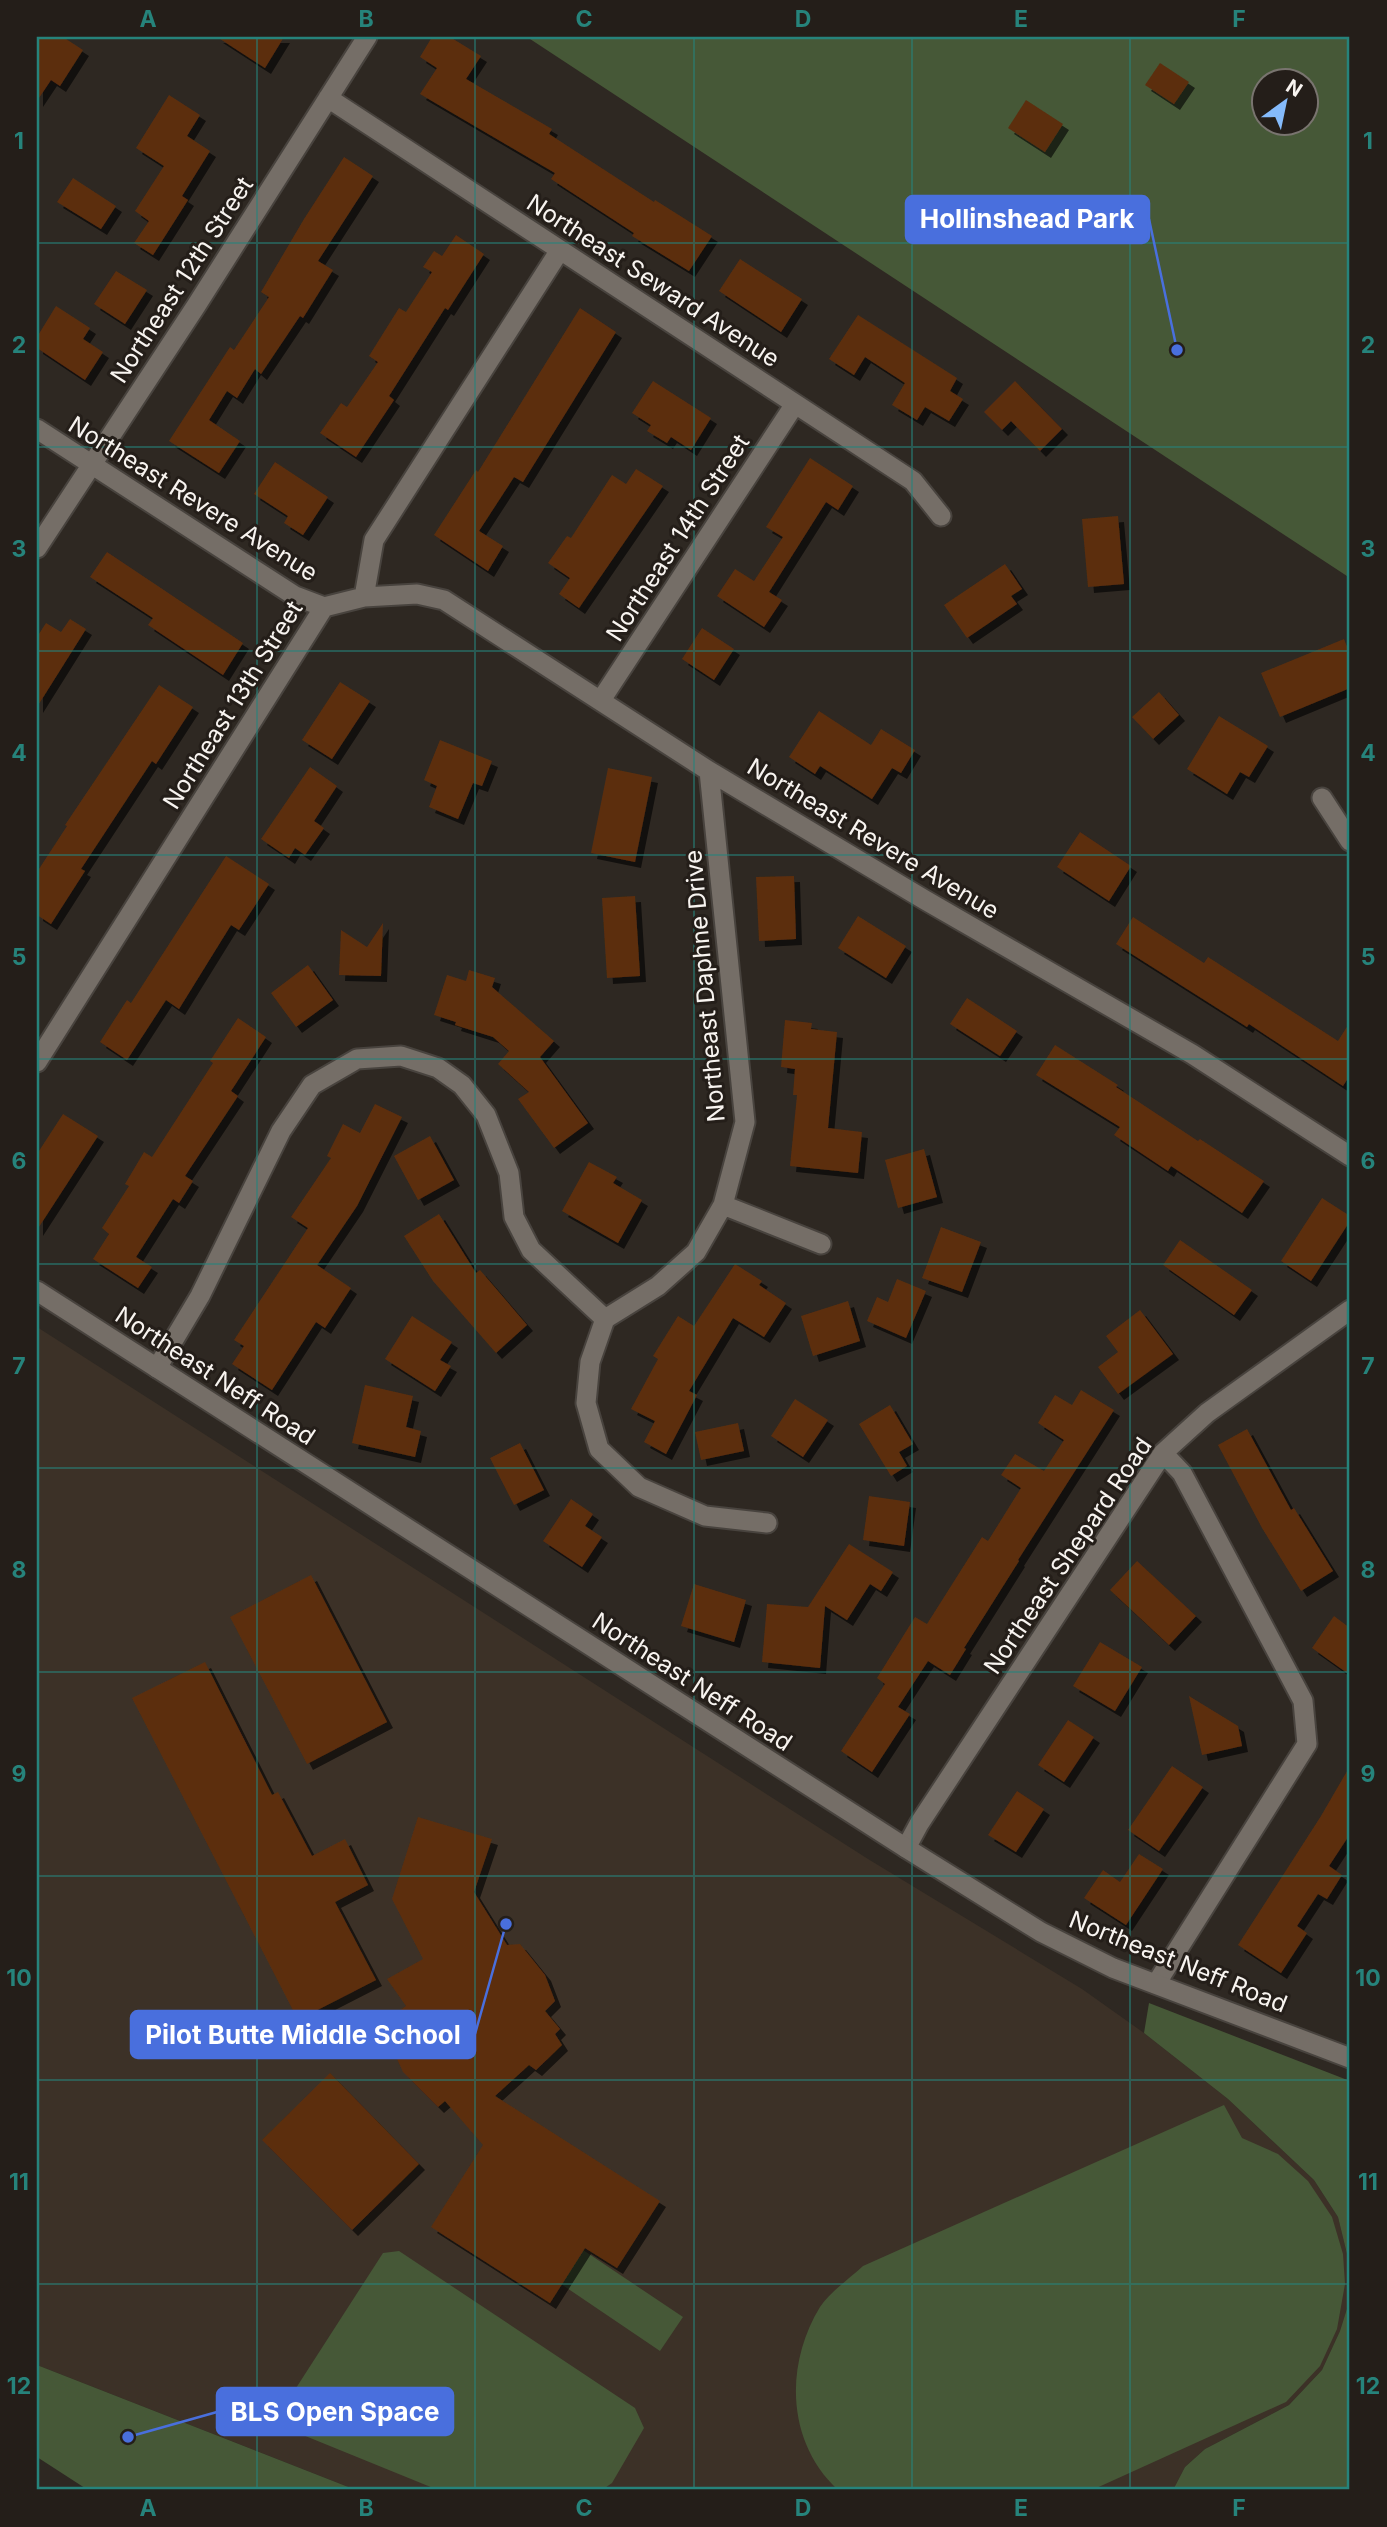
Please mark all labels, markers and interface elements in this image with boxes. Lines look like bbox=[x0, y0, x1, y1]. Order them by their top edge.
text: A bbox=[139, 5, 157, 33]
text: B bbox=[358, 5, 374, 33]
text: C bbox=[575, 5, 593, 33]
text: D bbox=[795, 5, 811, 33]
text: E bbox=[1014, 5, 1028, 33]
text: F bbox=[1232, 5, 1246, 33]
north arrow bbox=[1250, 66, 1320, 136]
text: N bbox=[1282, 75, 1306, 102]
text: 1 bbox=[14, 127, 24, 155]
text: 1 bbox=[1363, 127, 1373, 155]
street label: Northeast 12th Street bbox=[104, 171, 259, 388]
street label: Northeast Seward Avenue bbox=[522, 188, 785, 373]
callout: Hollinshead Park bbox=[906, 196, 1149, 243]
text: Hollinshead Park bbox=[920, 203, 1134, 234]
text: 2 bbox=[12, 331, 26, 359]
text: 2 bbox=[1361, 331, 1375, 359]
street label: Northeast Revere Avenue bbox=[63, 410, 323, 587]
street label: Northeast 14th Street bbox=[600, 429, 755, 647]
text: 3 bbox=[12, 535, 26, 563]
text: 3 bbox=[1361, 535, 1375, 563]
street label: Northeast 13th Street bbox=[157, 595, 309, 814]
text: 4 bbox=[11, 739, 27, 767]
text: 4 bbox=[1360, 739, 1376, 767]
street label: Northeast Revere Avenue bbox=[742, 752, 1004, 925]
street label: Northeast Daphne Drive bbox=[678, 849, 731, 1123]
text: 5 bbox=[12, 943, 26, 971]
text: 5 bbox=[1361, 943, 1375, 971]
text: 6 bbox=[12, 1147, 26, 1175]
text: 6 bbox=[1361, 1147, 1375, 1175]
street label: Northeast Neff Road bbox=[110, 1300, 321, 1451]
text: 7 bbox=[12, 1352, 26, 1380]
text: 7 bbox=[1361, 1352, 1375, 1380]
street label: Northeast Shepard Road bbox=[978, 1432, 1158, 1679]
text: 8 bbox=[12, 1556, 26, 1584]
text: 8 bbox=[1361, 1556, 1375, 1584]
street label: Northeast Neff Road bbox=[587, 1606, 798, 1757]
text: 9 bbox=[12, 1760, 26, 1788]
text: 9 bbox=[1361, 1760, 1375, 1788]
street label: Northeast Neff Road bbox=[1065, 1905, 1291, 2019]
text: 10 bbox=[6, 1964, 32, 1992]
text: 10 bbox=[1355, 1964, 1381, 1992]
callout: Pilot Butte Middle School bbox=[131, 2011, 475, 2058]
text: Pilot Butte Middle School bbox=[145, 2019, 461, 2050]
text: 11 bbox=[9, 2168, 29, 2196]
text: 11 bbox=[1358, 2168, 1378, 2196]
text: 12 bbox=[7, 2372, 31, 2400]
text: 12 bbox=[1356, 2372, 1380, 2400]
callout: BLS Open Space bbox=[217, 2388, 453, 2435]
text: BLS Open Space bbox=[231, 2396, 439, 2427]
text: A bbox=[139, 2494, 157, 2522]
text: B bbox=[358, 2494, 374, 2522]
text: C bbox=[575, 2494, 593, 2522]
text: D bbox=[795, 2494, 811, 2522]
text: E bbox=[1014, 2494, 1028, 2522]
text: F bbox=[1232, 2494, 1246, 2522]

